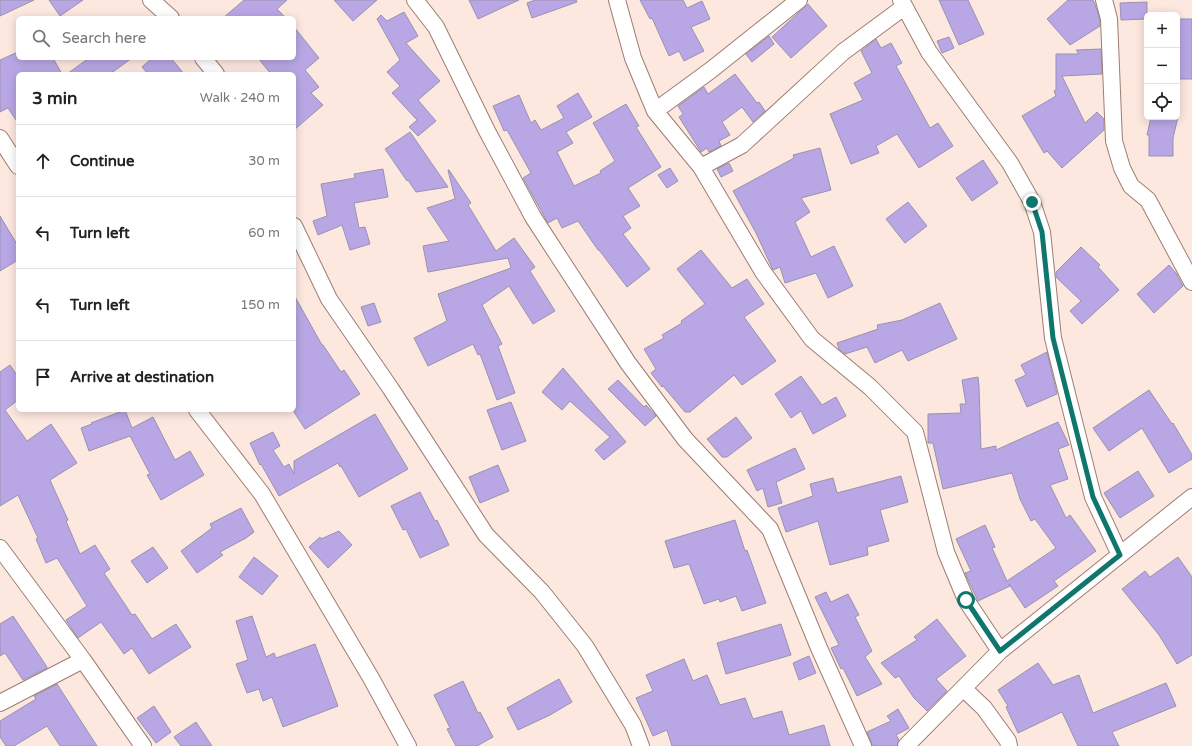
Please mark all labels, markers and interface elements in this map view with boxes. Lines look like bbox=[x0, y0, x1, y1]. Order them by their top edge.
map controls bbox=[1144, 12, 1180, 120]
button: + bbox=[1144, 12, 1180, 48]
search box bbox=[16, 16, 296, 60]
icon: search bbox=[30, 27, 52, 49]
text: Search here bbox=[62, 29, 146, 47]
button: − bbox=[1144, 48, 1180, 84]
button: locate bbox=[1144, 84, 1180, 120]
text: 3 min bbox=[32, 88, 77, 109]
text: Walk · 240 m bbox=[200, 90, 280, 106]
icon: ahead bbox=[32, 150, 54, 172]
text: Continue bbox=[70, 152, 134, 170]
text: 30 m bbox=[248, 153, 280, 169]
route end bbox=[1023, 193, 1041, 211]
icon: left bbox=[32, 222, 54, 244]
text: Turn left bbox=[70, 224, 130, 242]
text: 60 m bbox=[248, 225, 280, 241]
icon: left bbox=[32, 294, 54, 316]
text: Turn left bbox=[70, 296, 130, 314]
text: 150 m bbox=[240, 297, 280, 313]
icon: arrive bbox=[32, 366, 54, 388]
text: Arrive at destination bbox=[70, 368, 214, 386]
route start bbox=[957, 591, 975, 609]

